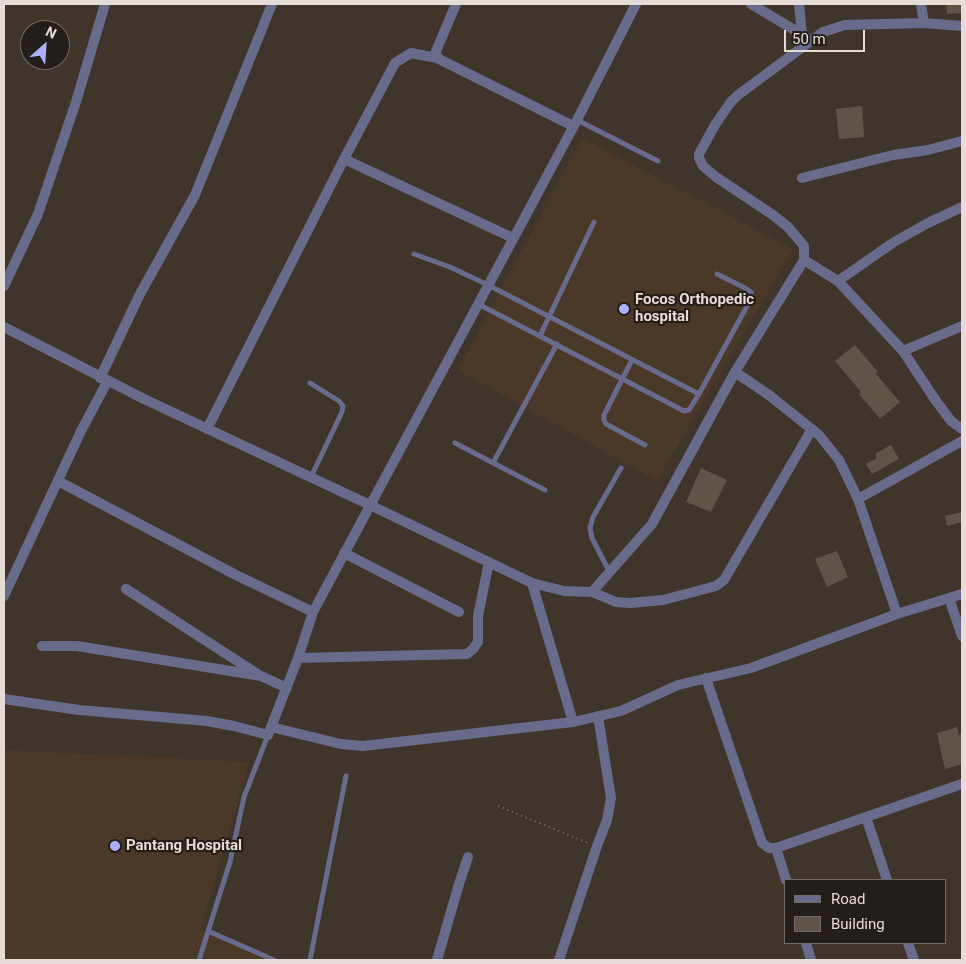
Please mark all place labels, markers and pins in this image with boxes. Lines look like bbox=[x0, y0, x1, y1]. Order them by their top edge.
place label: Focos Orthopedic hospital bbox=[635, 291, 754, 326]
marker: Focos Orthopedic hospital bbox=[617, 302, 631, 316]
place label: Pantang Hospital bbox=[126, 837, 242, 855]
marker: Pantang Hospital bbox=[108, 839, 122, 853]

